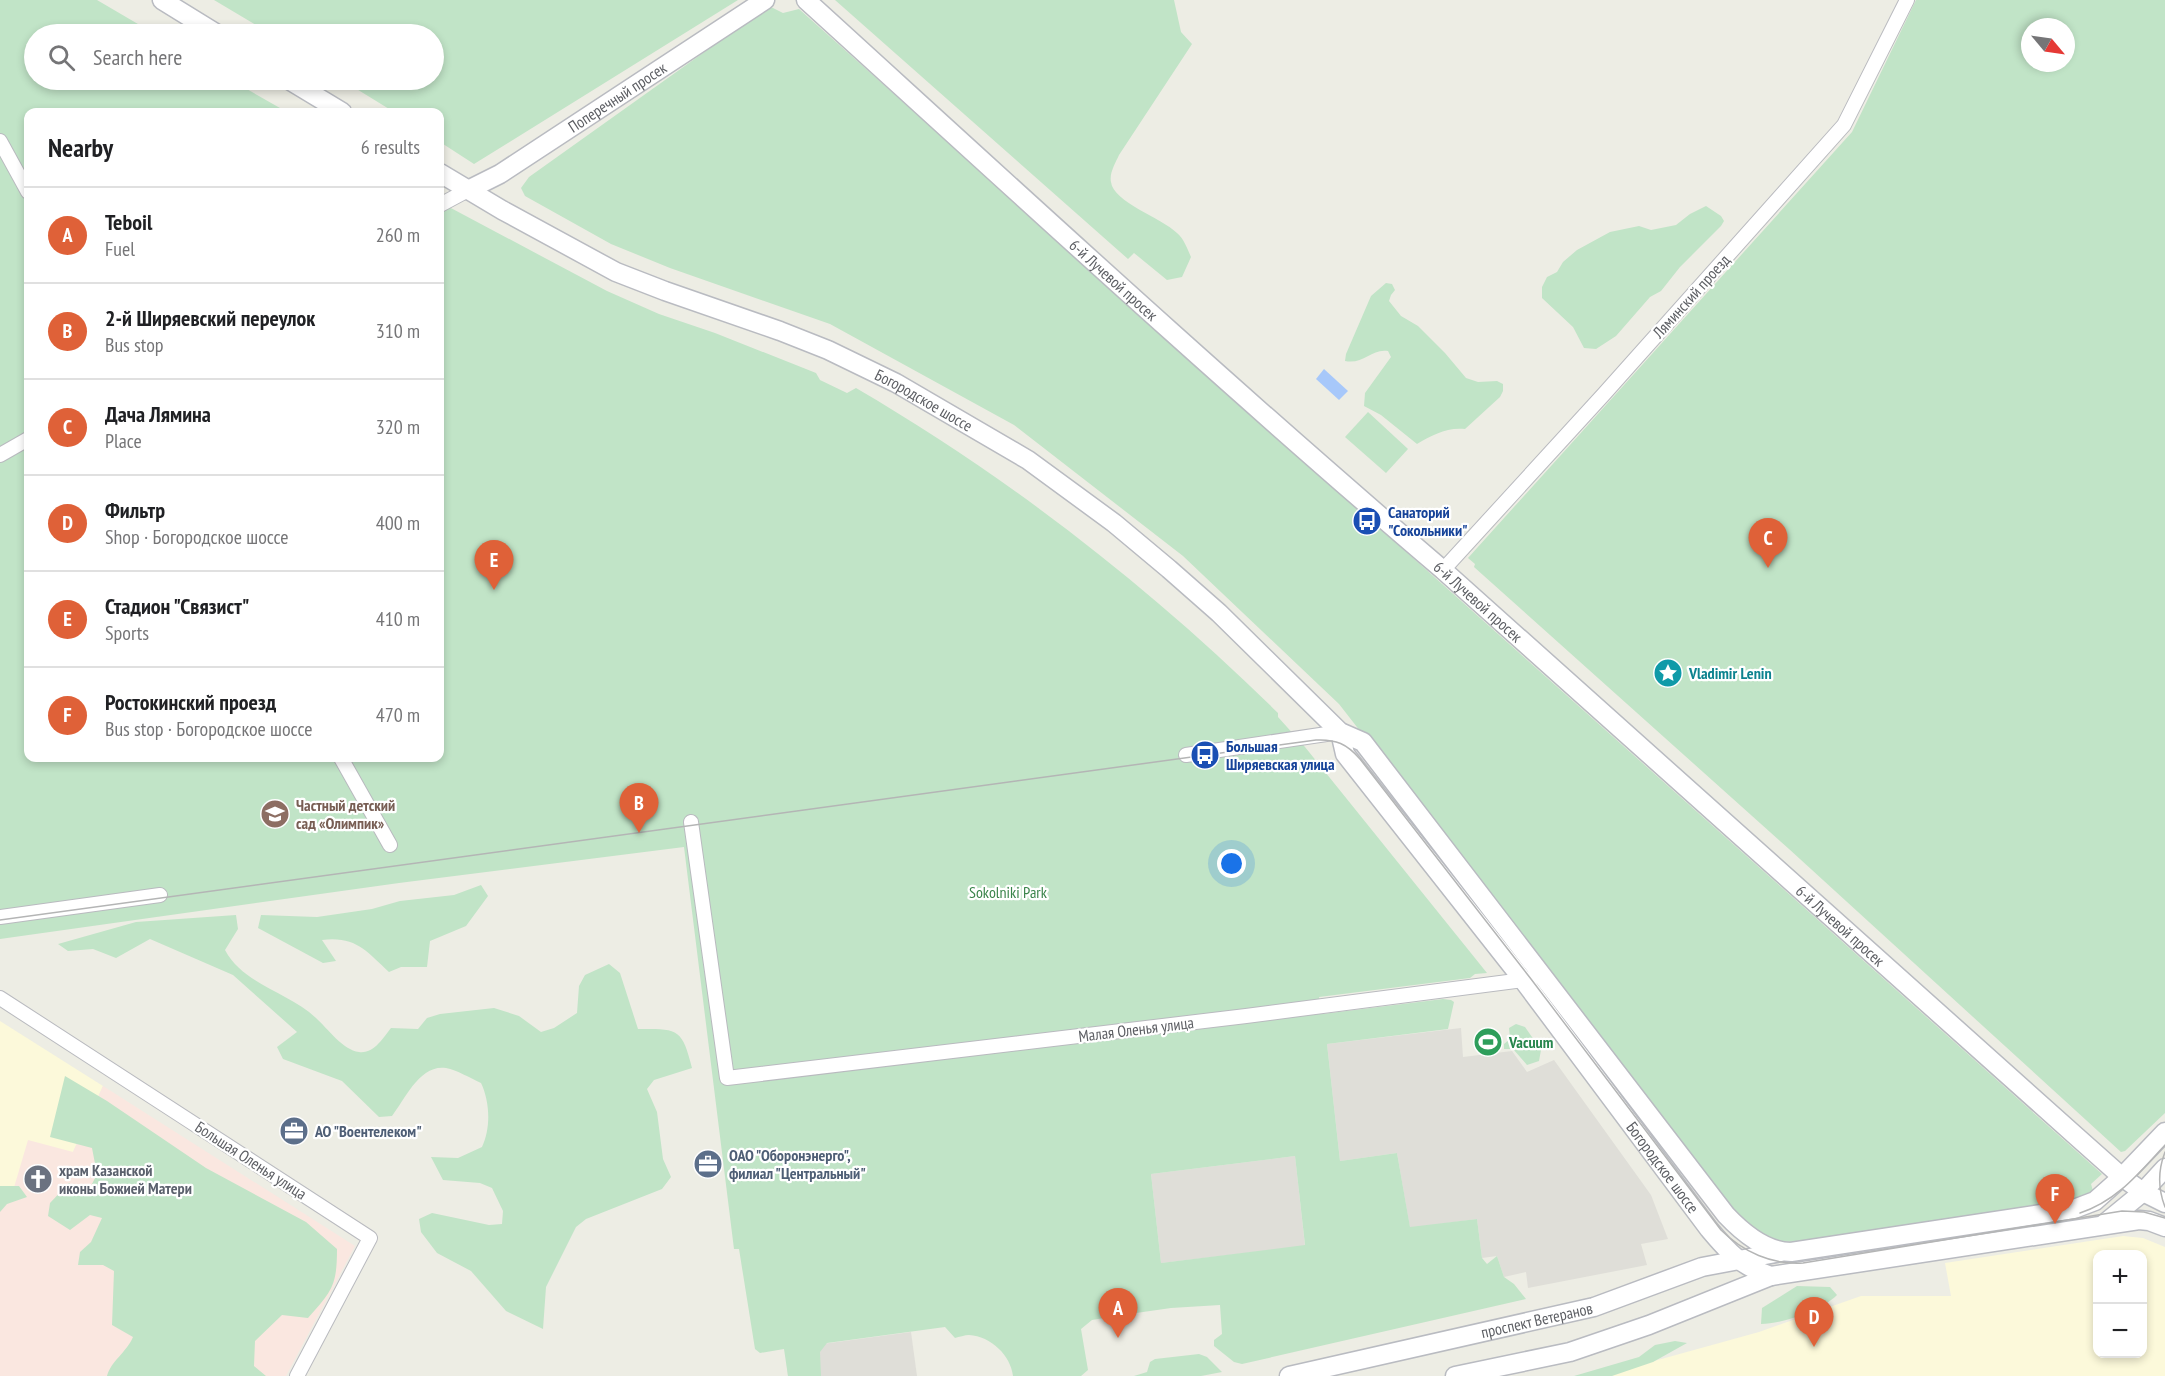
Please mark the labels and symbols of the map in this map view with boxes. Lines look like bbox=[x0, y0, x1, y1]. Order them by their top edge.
north arrow bbox=[2021, 18, 2075, 72]
street label: Поперечный просек bbox=[564, 57, 671, 137]
street label: 6-й Лучевой просек bbox=[1065, 235, 1163, 325]
street label: Ляминский проезд bbox=[1647, 250, 1734, 343]
street label: Богородское шоссе bbox=[872, 364, 976, 435]
place label: Санаторий "Сокольники" bbox=[1388, 502, 1468, 540]
bus stop icon: Санаторий "Сокольники" bbox=[1351, 505, 1383, 537]
pin: C bbox=[1748, 518, 1788, 568]
pin: E bbox=[474, 540, 514, 590]
street label: 6-й Лучевой просек bbox=[1430, 557, 1527, 647]
place icon: Vladimir Lenin bbox=[1652, 657, 1684, 689]
place label: Vladimir Lenin bbox=[1688, 663, 1772, 683]
place label: Большая Ширяевская улица bbox=[1226, 736, 1335, 774]
bus stop icon: Большая Ширяевская улица bbox=[1189, 739, 1221, 771]
pin: B bbox=[620, 784, 658, 833]
place label: Частный детский сад «Олимпик» bbox=[296, 795, 395, 833]
school or university icon: Частный детский сад «Олимпик» bbox=[259, 798, 291, 830]
your location bbox=[1217, 849, 1246, 878]
street label: 6-й Лучевой просек bbox=[1792, 881, 1889, 971]
park label: Sokolniki Park bbox=[969, 882, 1048, 902]
street label: Малая Оленья улица bbox=[1077, 1012, 1195, 1046]
sports icon: Vacuum bbox=[1472, 1026, 1504, 1058]
place label: Vacuum bbox=[1508, 1032, 1553, 1052]
office icon: АО "Воентелеком" bbox=[278, 1115, 310, 1147]
street label: Большая Оленья улица bbox=[192, 1117, 310, 1203]
street label: Богородское шоссе bbox=[1622, 1118, 1704, 1217]
place label: АО "Воентелеком" bbox=[314, 1121, 422, 1141]
place label: ОАО "Оборонэнерго", филиал "Центральный" bbox=[729, 1145, 866, 1183]
office icon: ОАО "Оборонэнерго", филиал "Центральный" bbox=[692, 1148, 724, 1180]
place label: храм Казанской иконы Божией Матери bbox=[59, 1160, 192, 1198]
church icon: храм Казанской иконы Божией Матери bbox=[22, 1163, 54, 1195]
pin: F bbox=[2036, 1174, 2074, 1224]
pin: A bbox=[1098, 1288, 1138, 1338]
street label: проспект Ветеранов bbox=[1479, 1298, 1594, 1342]
pin: D bbox=[1794, 1298, 1834, 1347]

